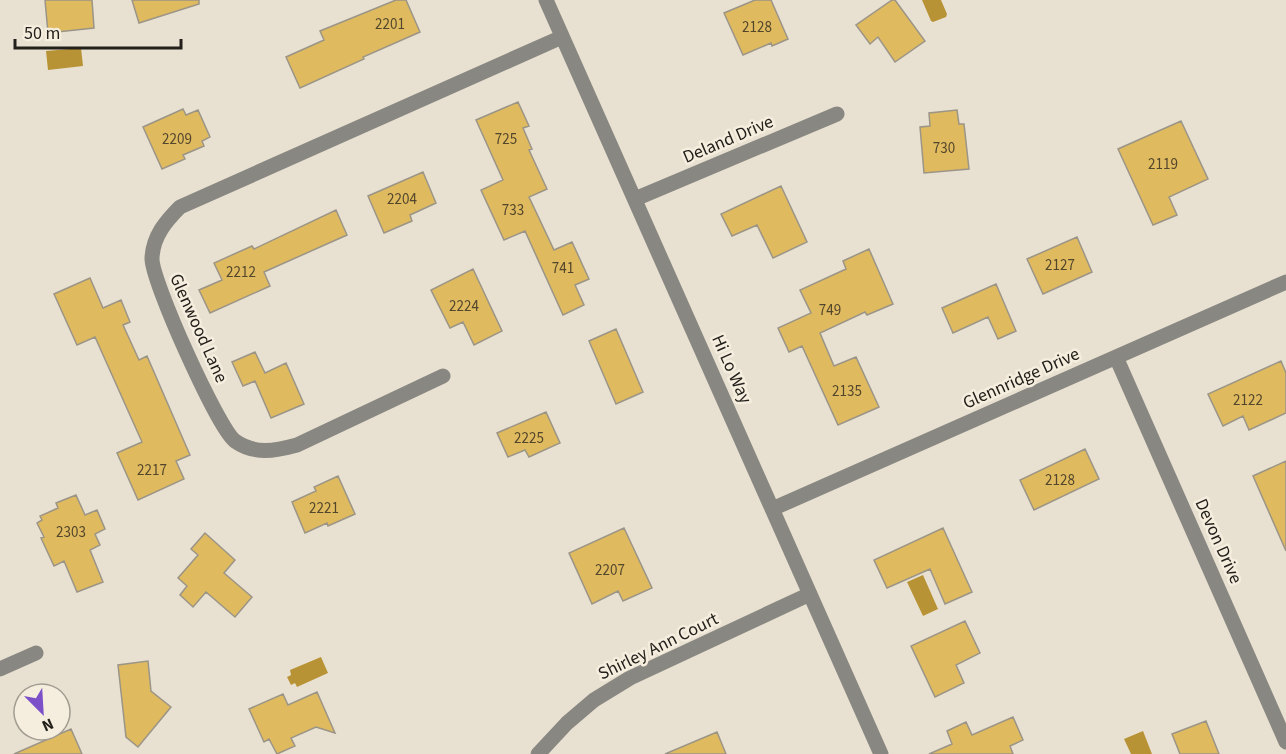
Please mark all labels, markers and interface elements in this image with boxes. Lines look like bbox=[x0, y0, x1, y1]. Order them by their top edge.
scale bar bbox=[15, 12, 182, 50]
house number: 2201 bbox=[375, 14, 405, 35]
house number: 2128 bbox=[742, 17, 772, 38]
text: 50 m bbox=[24, 21, 60, 46]
street label: Deland Drive bbox=[679, 109, 777, 170]
house number: 2209 bbox=[162, 129, 192, 150]
house number: 725 bbox=[495, 129, 517, 150]
house number: 730 bbox=[933, 138, 955, 159]
house number: 2119 bbox=[1148, 154, 1178, 175]
house number: 2204 bbox=[387, 189, 417, 210]
house number: 733 bbox=[502, 200, 524, 221]
house number: 2127 bbox=[1045, 255, 1075, 276]
house number: 741 bbox=[552, 258, 574, 279]
house number: 2212 bbox=[226, 262, 256, 283]
street label: Glenwood Lane bbox=[163, 270, 234, 387]
house number: 2224 bbox=[449, 296, 479, 317]
house number: 749 bbox=[819, 300, 841, 321]
street label: Hi Lo Way bbox=[705, 331, 758, 408]
street label: Glennridge Drive bbox=[959, 342, 1084, 415]
house number: 2135 bbox=[832, 381, 862, 402]
house number: 2122 bbox=[1233, 390, 1263, 411]
house number: 2225 bbox=[514, 428, 544, 449]
house number: 2217 bbox=[137, 460, 167, 481]
house number: 2128 bbox=[1045, 470, 1075, 491]
street label: Devon Drive bbox=[1189, 495, 1248, 588]
house number: 2221 bbox=[309, 498, 339, 519]
house number: 2303 bbox=[56, 522, 86, 543]
house number: 2207 bbox=[595, 560, 625, 581]
street label: Shirley Ann Court bbox=[594, 607, 723, 686]
north arrow bbox=[12, 682, 72, 742]
text: N bbox=[38, 713, 57, 737]

